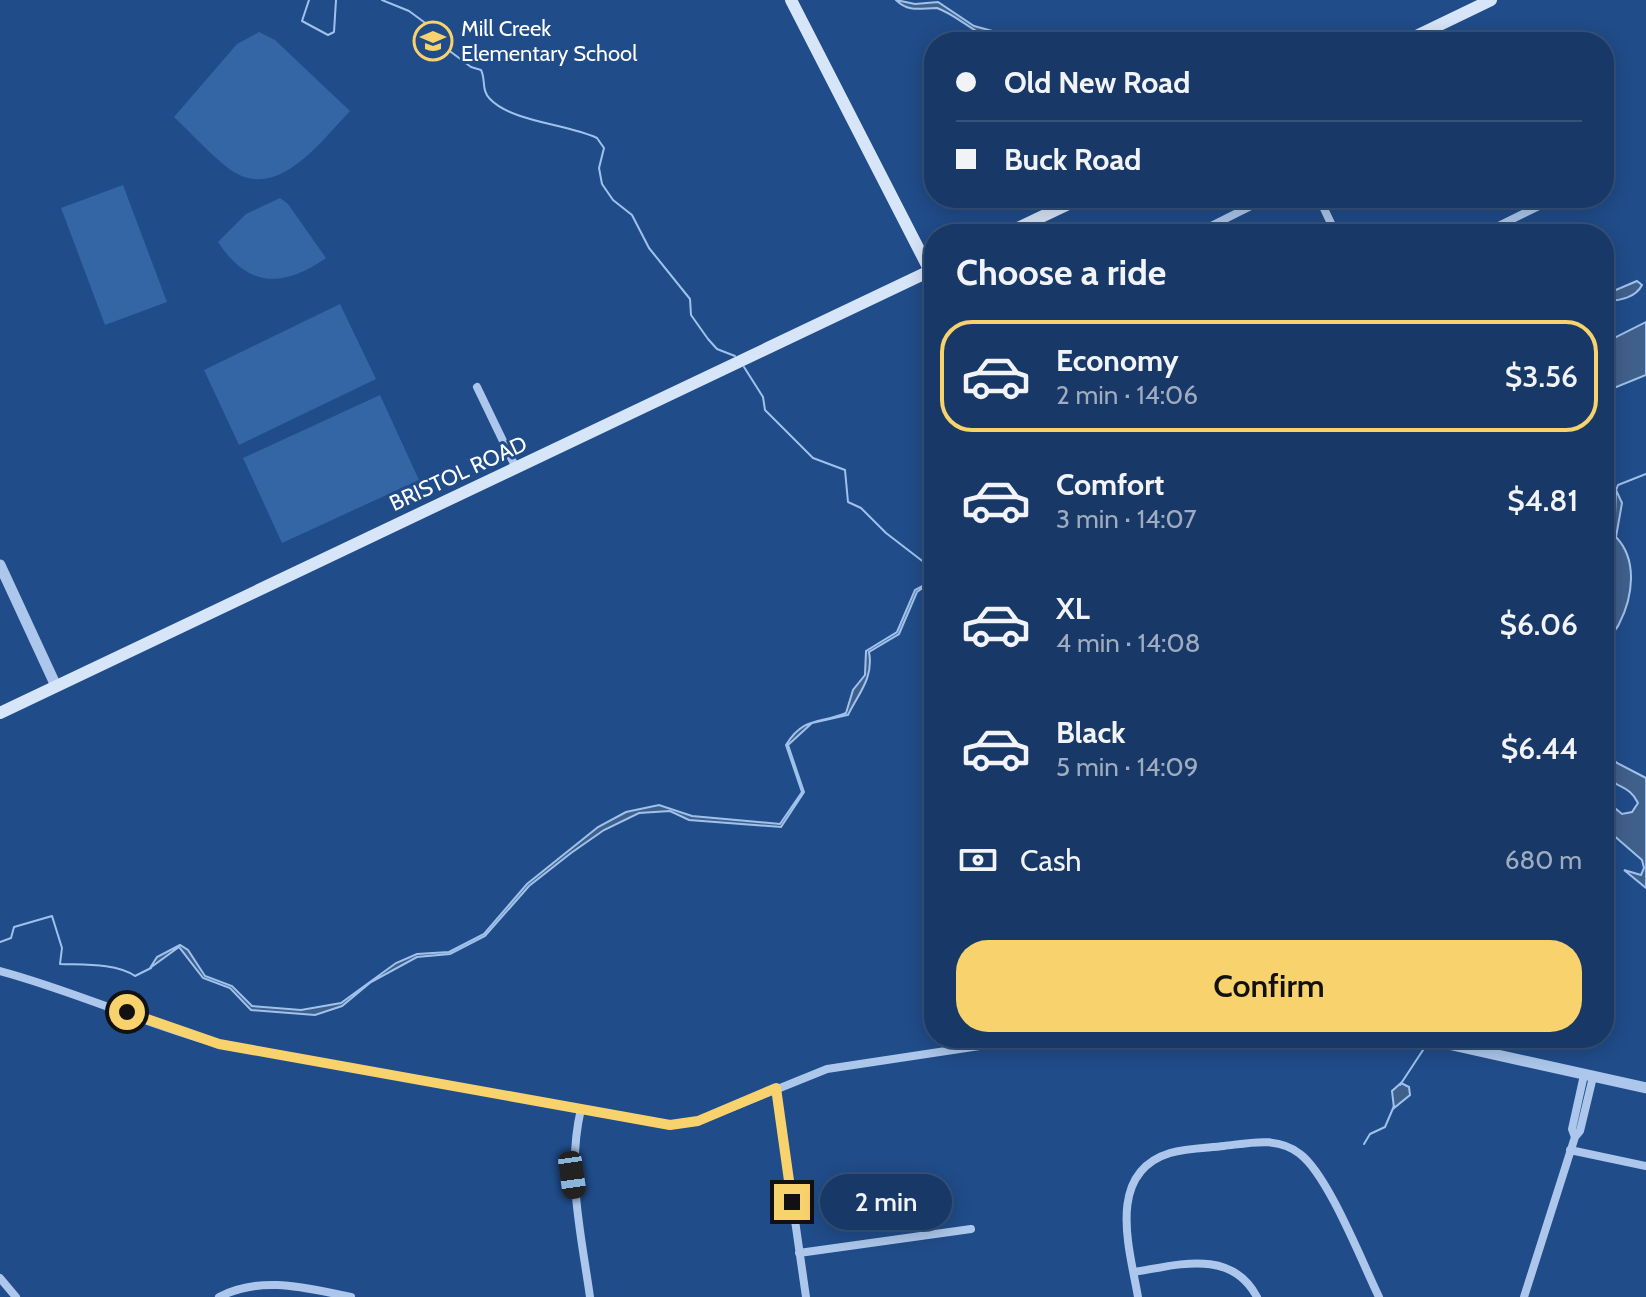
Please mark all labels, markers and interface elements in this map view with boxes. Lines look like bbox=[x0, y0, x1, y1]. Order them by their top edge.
place label: Mill Creek Elementary School bbox=[461, 15, 638, 67]
school or university icon: Mill Creek Elementary School bbox=[412, 20, 454, 62]
text: Old New Road bbox=[1004, 64, 1190, 101]
text: Buck Road bbox=[1004, 141, 1142, 178]
text: Choose a ride bbox=[956, 250, 1166, 294]
icon: car bbox=[960, 340, 1032, 412]
text: Economy bbox=[1056, 342, 1179, 379]
text: $3.56 bbox=[1505, 358, 1578, 395]
text: 2 min · 14:06 bbox=[1056, 379, 1198, 411]
street label: BRISTOL ROAD bbox=[385, 430, 531, 517]
icon: car bbox=[960, 464, 1032, 536]
text: Comfort bbox=[1056, 466, 1164, 503]
text: $4.81 bbox=[1507, 482, 1578, 519]
text: 3 min · 14:07 bbox=[1056, 503, 1197, 535]
icon: car bbox=[960, 588, 1032, 660]
text: XL bbox=[1056, 590, 1090, 627]
text: $6.06 bbox=[1499, 606, 1578, 643]
text: 4 min · 14:08 bbox=[1056, 627, 1200, 659]
icon: car bbox=[960, 712, 1032, 784]
text: Black bbox=[1056, 714, 1126, 751]
text: $6.44 bbox=[1501, 730, 1578, 767]
text: 5 min · 14:09 bbox=[1056, 751, 1198, 783]
icon: cash bbox=[956, 838, 1000, 882]
text: Cash bbox=[1020, 842, 1082, 879]
text: 680 m bbox=[1505, 844, 1582, 876]
button: Confirm bbox=[956, 940, 1582, 1032]
route start bbox=[109, 994, 145, 1030]
car bbox=[557, 1150, 587, 1200]
callout: 2 min bbox=[820, 1174, 952, 1230]
route end bbox=[774, 1184, 810, 1220]
text: 2 min bbox=[855, 1186, 917, 1218]

